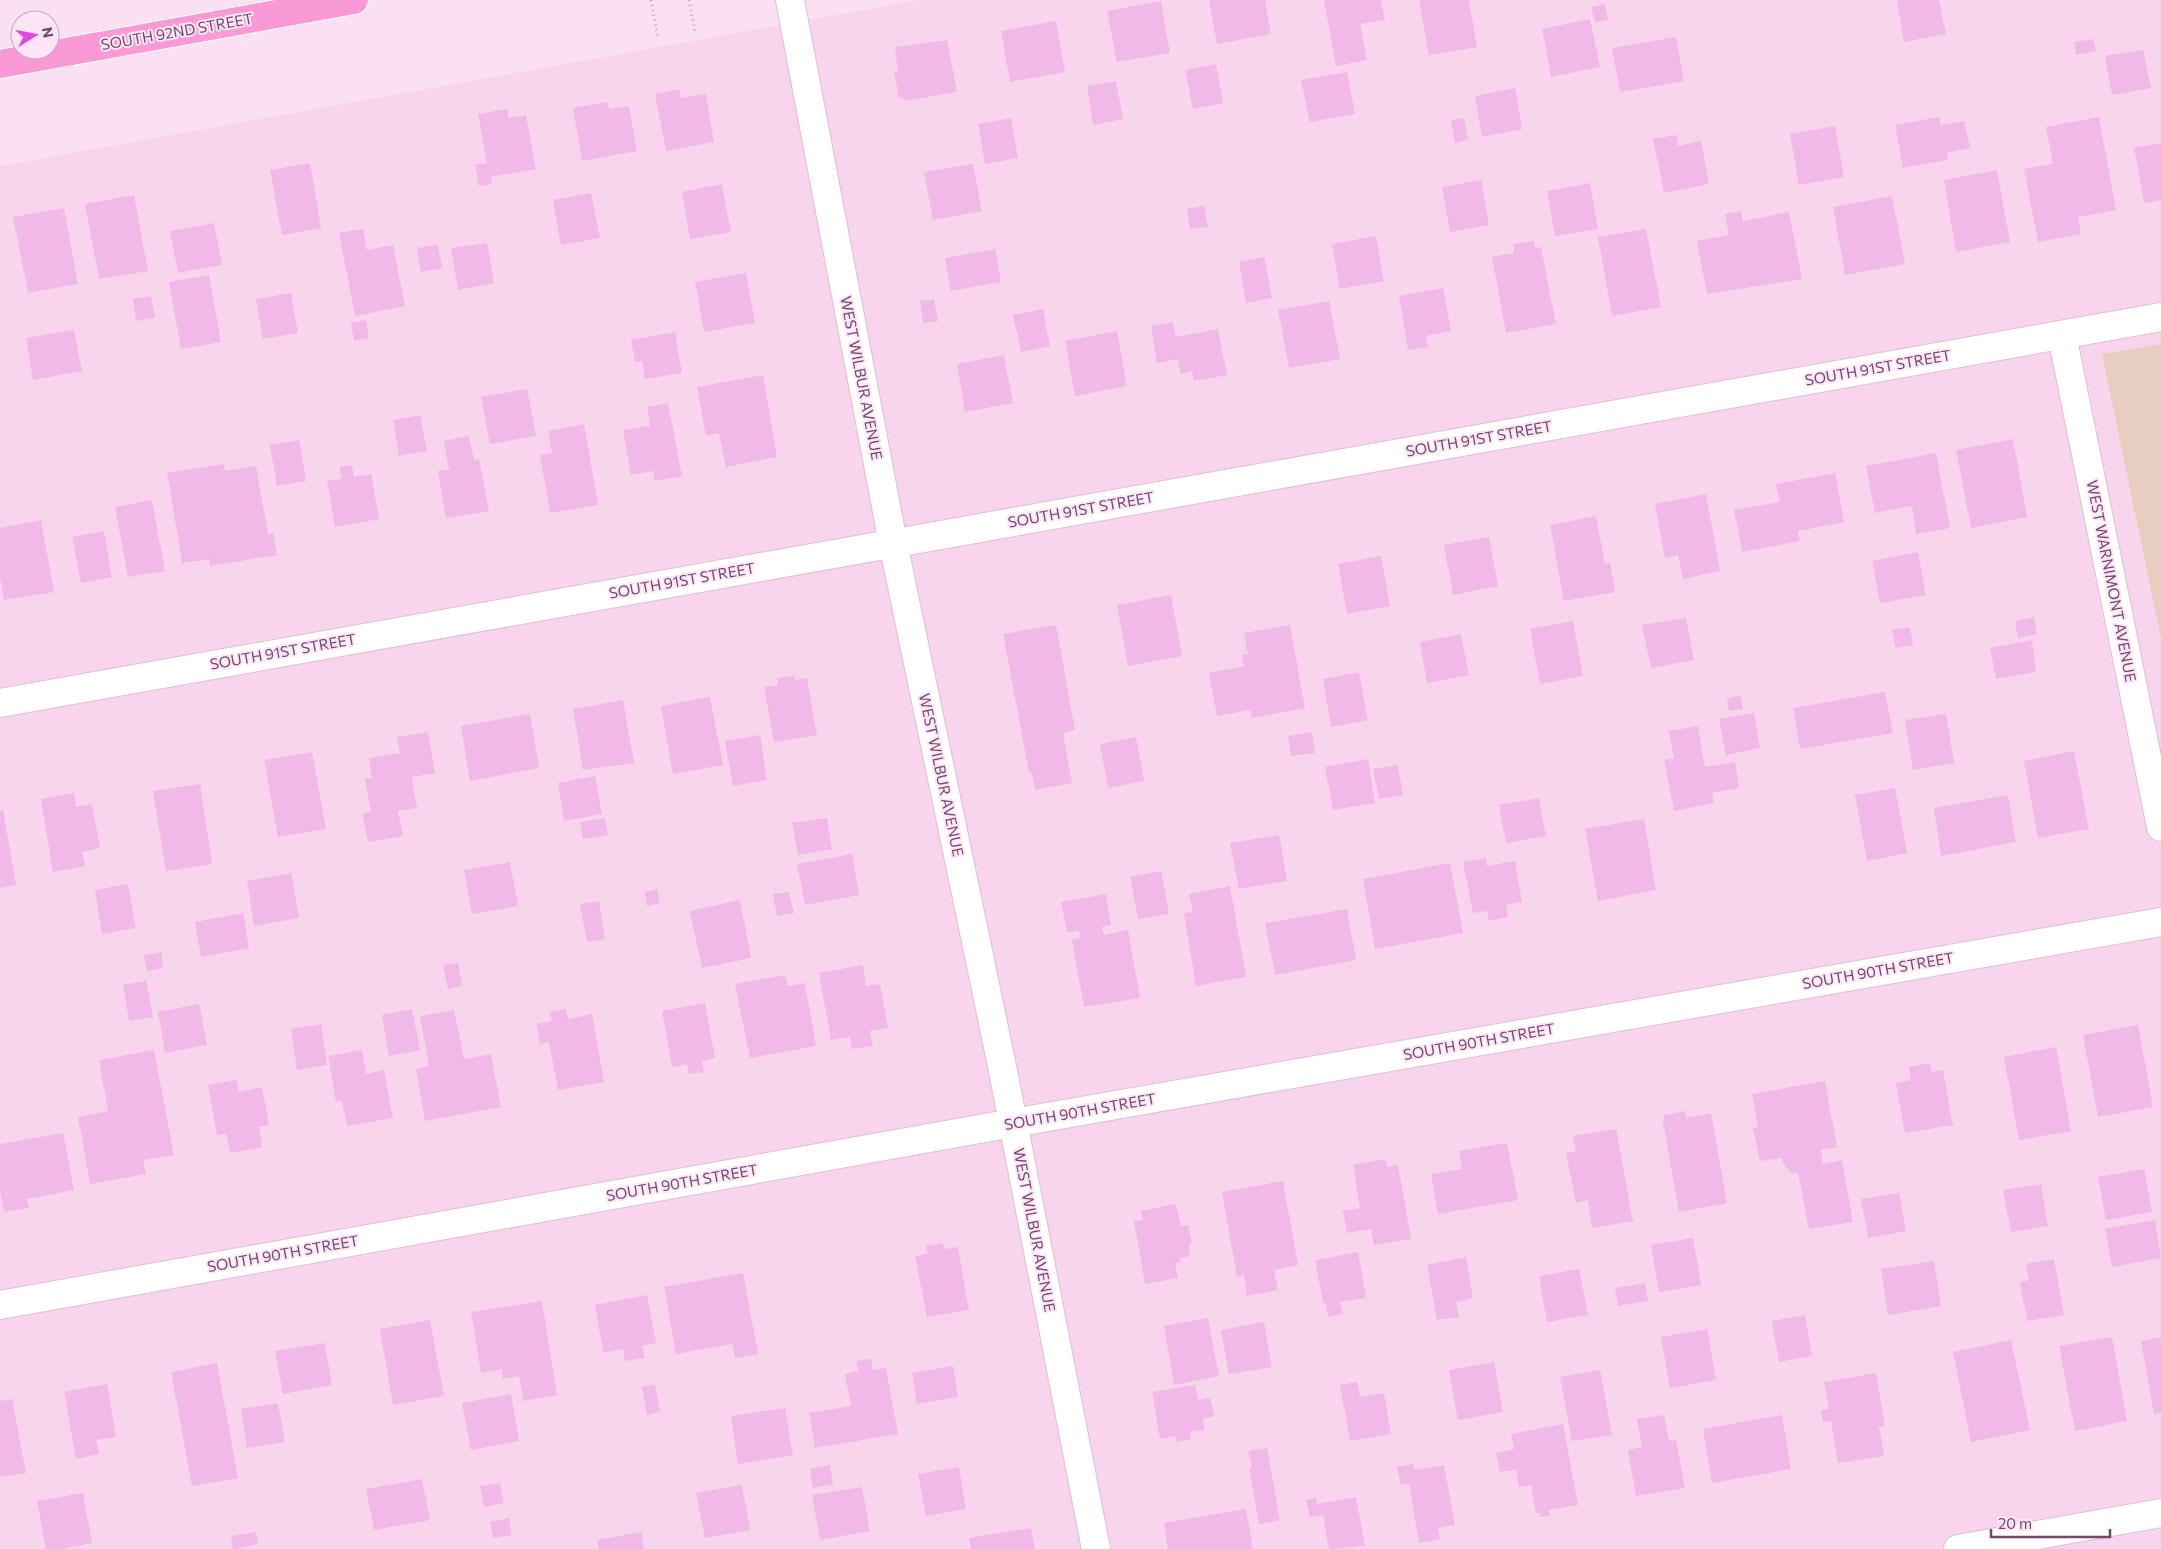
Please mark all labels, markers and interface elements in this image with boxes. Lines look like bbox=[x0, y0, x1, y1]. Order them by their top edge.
street label: SOUTH 92ND STREET bbox=[99, 9, 255, 53]
north arrow bbox=[10, 10, 60, 60]
text: N bbox=[39, 26, 58, 39]
street label: WEST WILBUR AVENUE bbox=[837, 294, 887, 461]
street label: SOUTH 91ST STREET bbox=[1803, 345, 1953, 389]
street label: SOUTH 91ST STREET bbox=[1404, 416, 1554, 460]
street label: WEST WARNIMONT AVENUE bbox=[2084, 478, 2140, 683]
street label: SOUTH 91ST STREET bbox=[1006, 487, 1156, 531]
street label: SOUTH 91ST STREET bbox=[607, 558, 757, 602]
street label: SOUTH 91ST STREET bbox=[208, 629, 358, 673]
street label: WEST WILBUR AVENUE bbox=[916, 691, 968, 858]
street label: SOUTH 90TH STREET bbox=[1801, 948, 1955, 992]
street label: SOUTH 90TH STREET bbox=[1402, 1019, 1556, 1063]
street label: SOUTH 90TH STREET bbox=[1003, 1089, 1157, 1133]
street label: WEST WILBUR AVENUE bbox=[1010, 1146, 1060, 1313]
street label: SOUTH 90TH STREET bbox=[605, 1160, 759, 1204]
street label: SOUTH 90TH STREET bbox=[206, 1231, 360, 1275]
scale bar bbox=[1991, 1506, 2110, 1538]
text: 20 m bbox=[1998, 1514, 2032, 1532]

